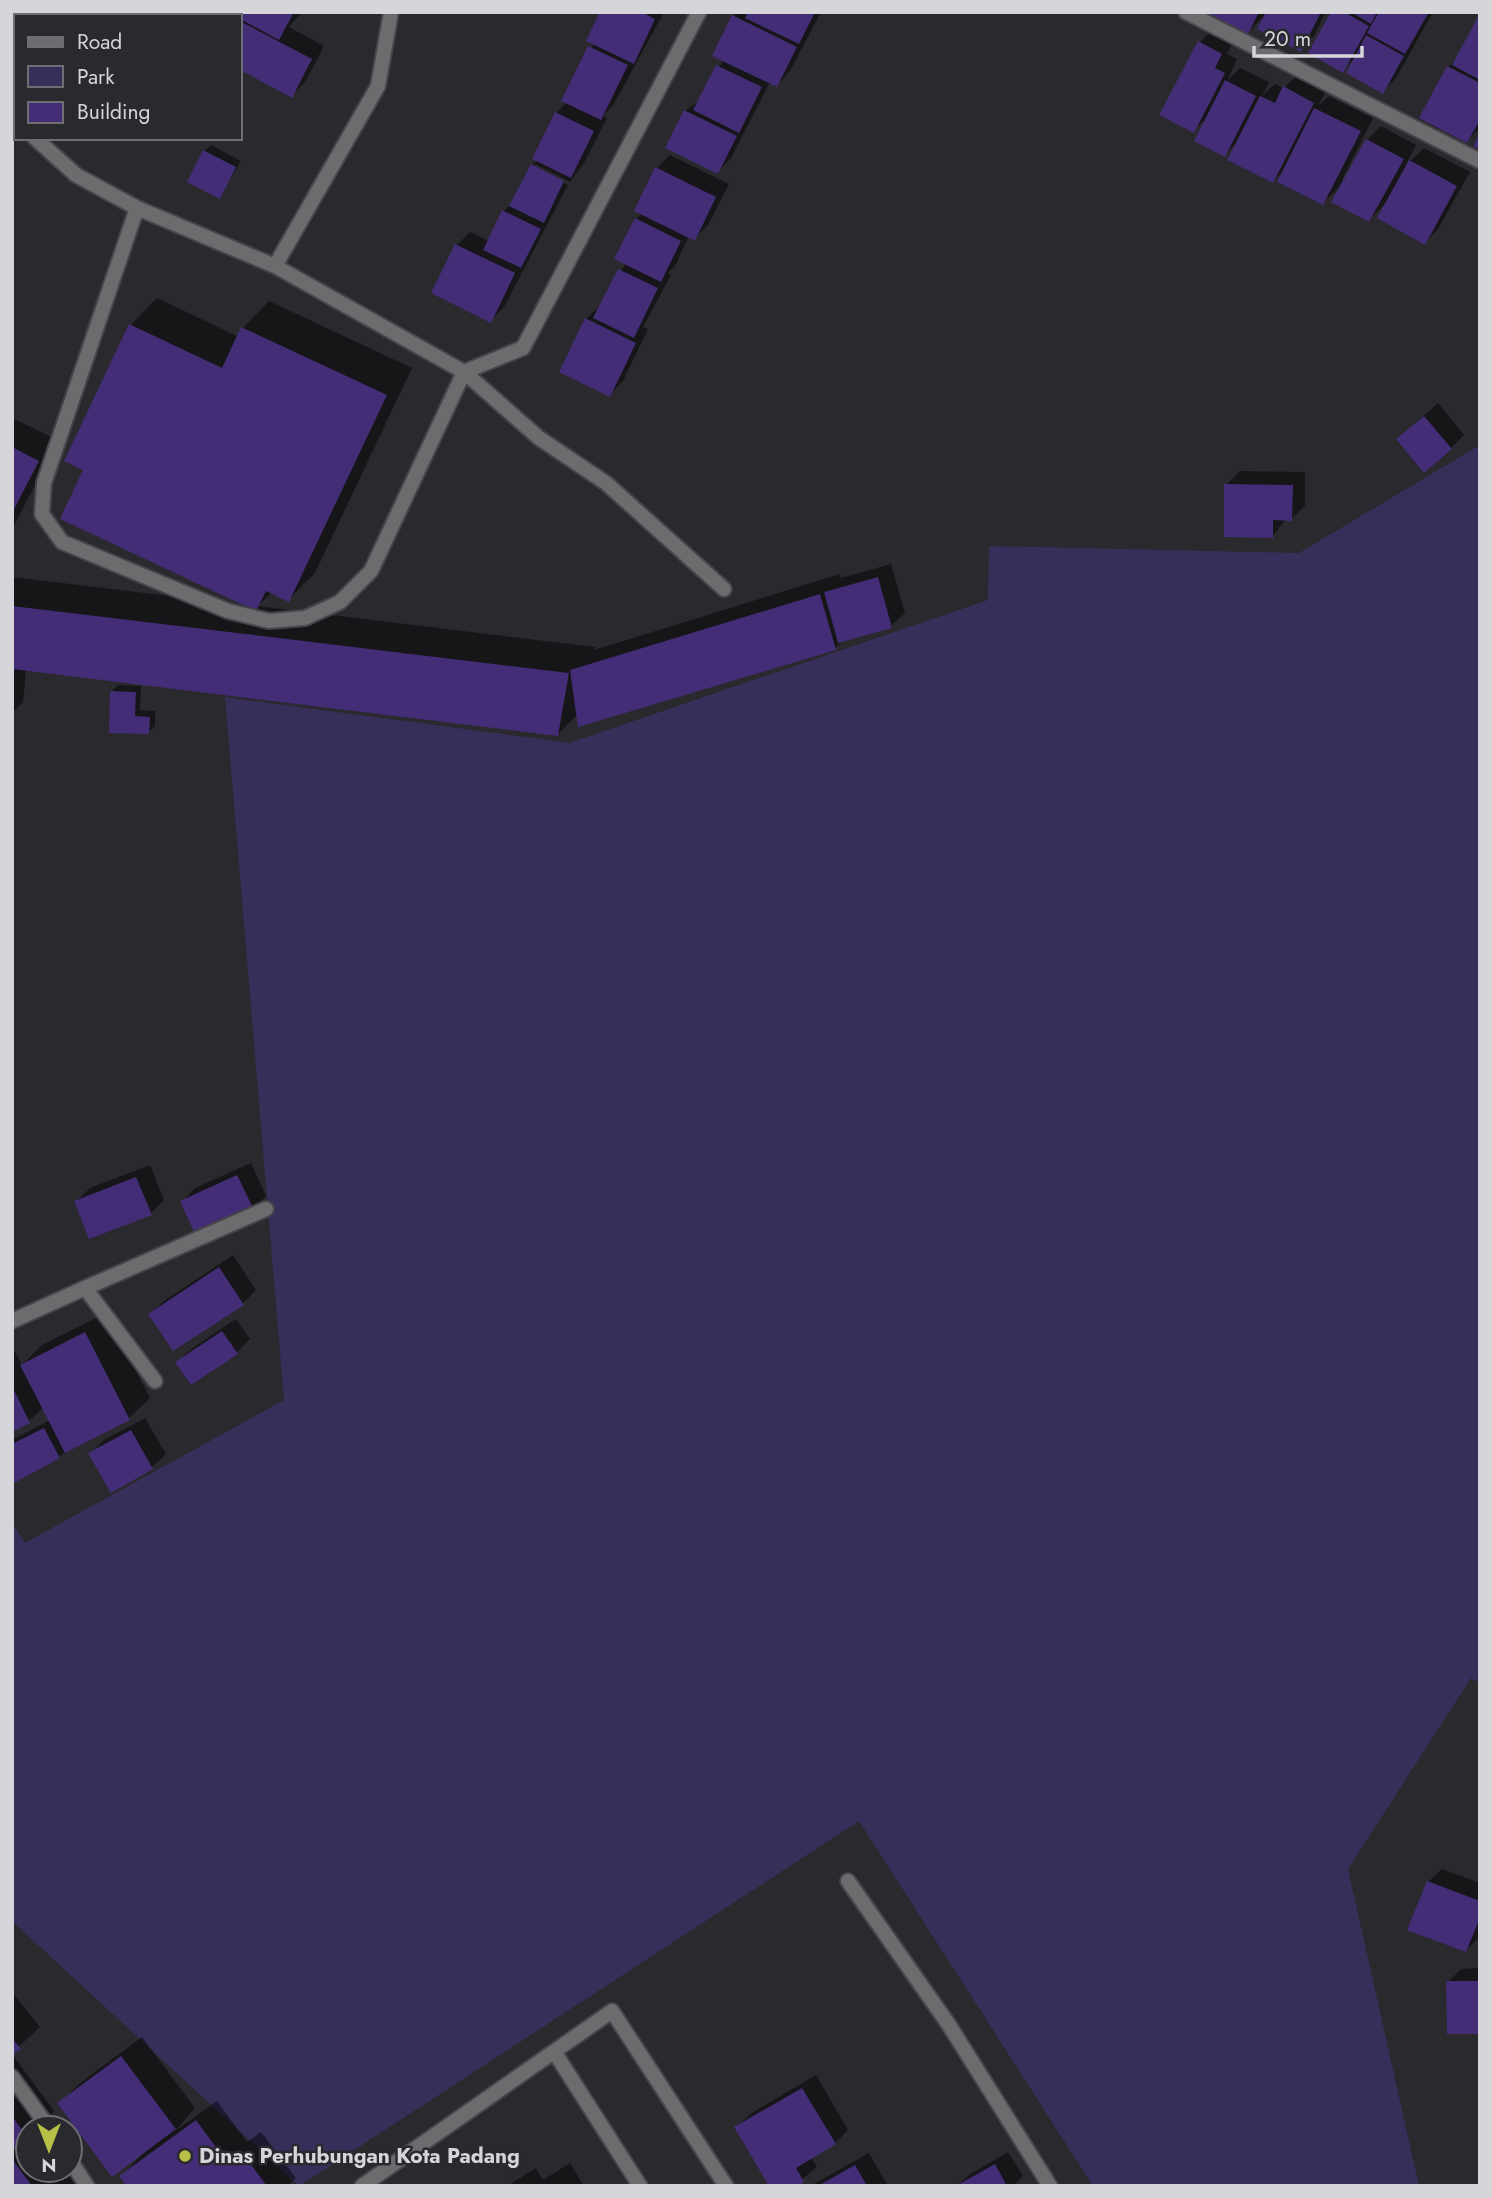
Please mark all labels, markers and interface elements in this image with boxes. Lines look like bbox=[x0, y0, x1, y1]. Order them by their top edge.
legend bbox=[14, 14, 242, 140]
scale bar bbox=[1254, 14, 1362, 58]
text: 20 m bbox=[1264, 24, 1311, 54]
text: Road bbox=[77, 27, 122, 57]
text: Park bbox=[77, 62, 115, 92]
text: Building bbox=[77, 97, 150, 127]
north arrow bbox=[14, 2114, 84, 2184]
place label: Dinas Perhubungan Kota Padang bbox=[199, 2141, 520, 2171]
marker: Dinas Perhubungan Kota Padang bbox=[177, 2148, 193, 2164]
text: N bbox=[41, 2152, 57, 2179]

